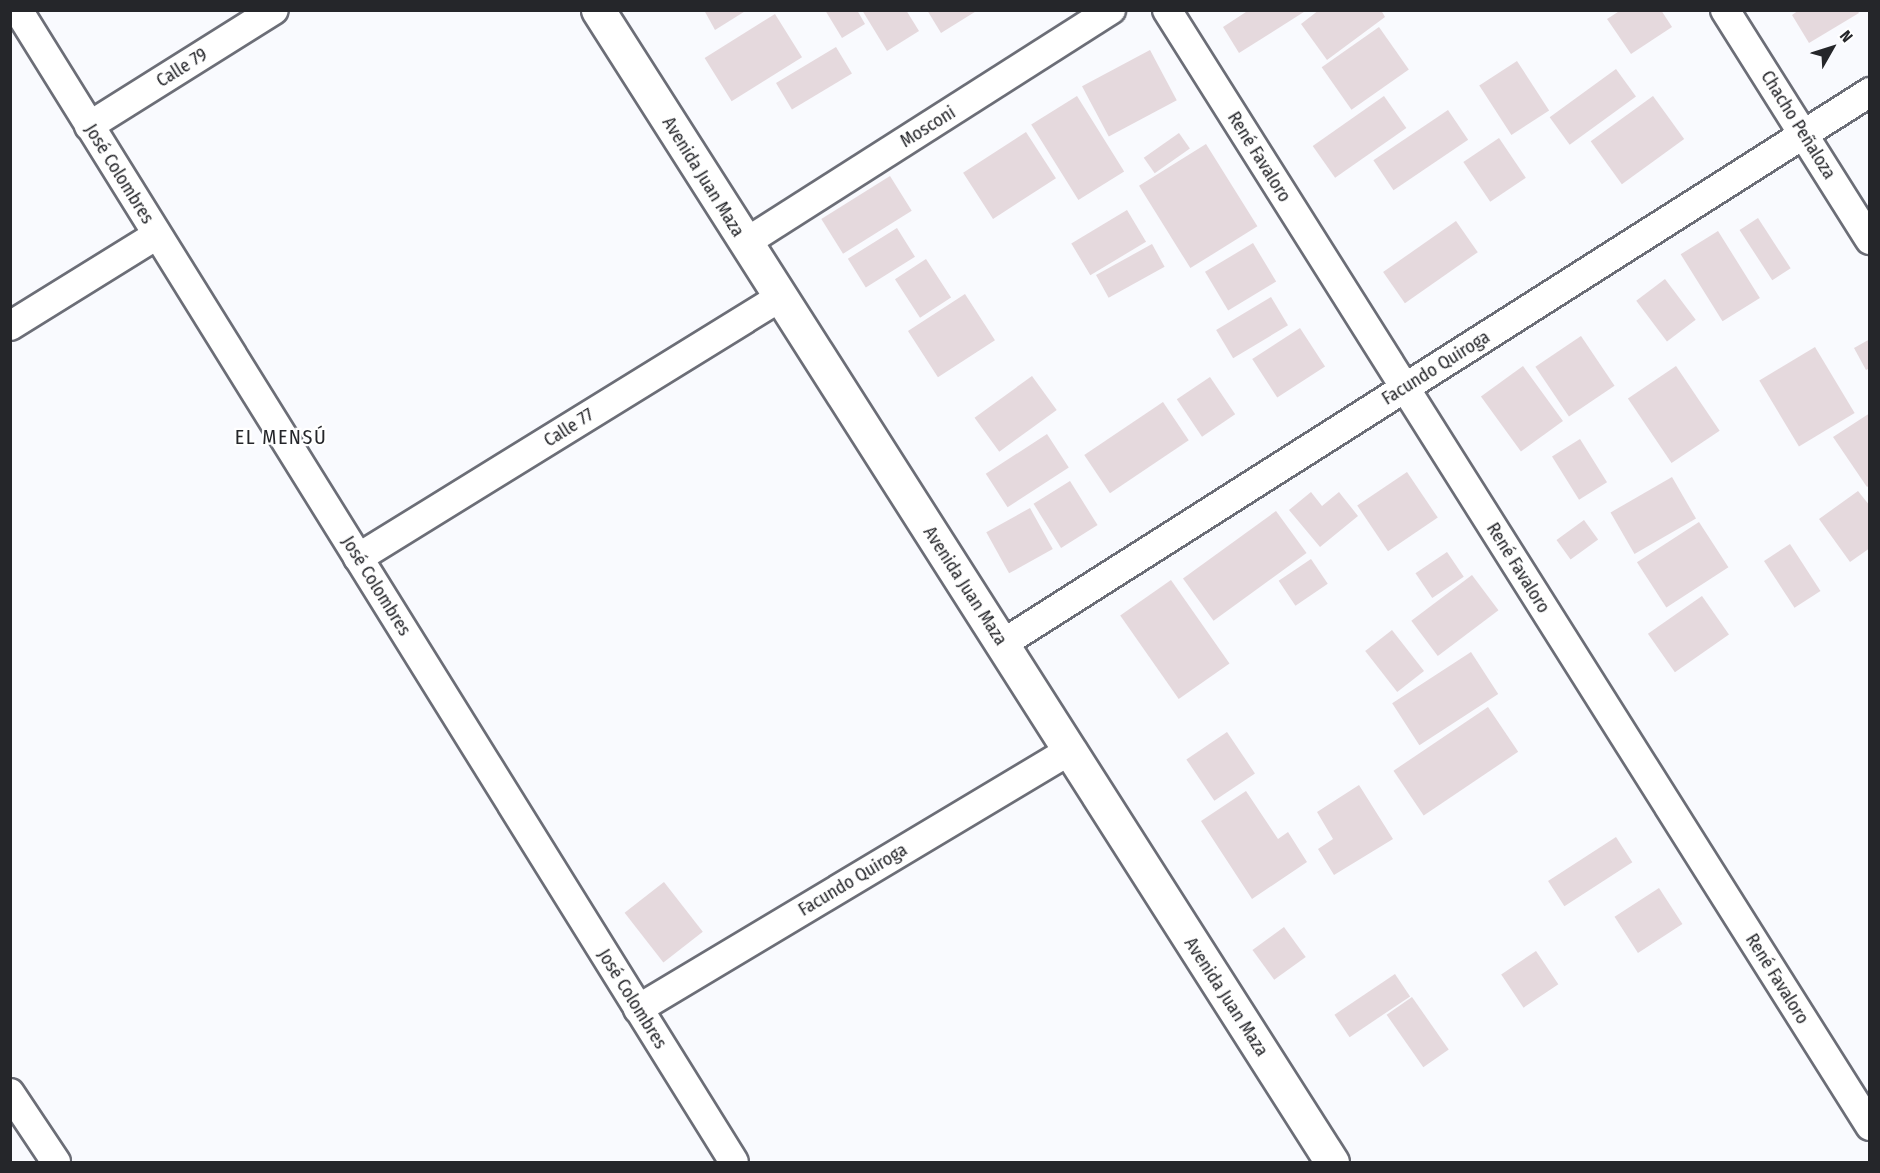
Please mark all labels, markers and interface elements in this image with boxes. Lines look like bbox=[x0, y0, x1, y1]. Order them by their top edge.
north arrow bbox=[1802, 18, 1862, 78]
text: N bbox=[1836, 27, 1857, 46]
street label: Calle 79 bbox=[153, 44, 211, 92]
street label: Chacho Peñaloza bbox=[1756, 67, 1840, 183]
street label: Mosconi bbox=[896, 102, 960, 152]
street label: René Favaloro bbox=[1223, 108, 1295, 206]
street label: Avenida Juan Maza bbox=[657, 113, 749, 241]
street label: José Colombres bbox=[80, 120, 158, 228]
street label: Facundo Quiroga bbox=[1378, 326, 1494, 410]
street label: Calle 77 bbox=[540, 404, 598, 452]
district label: EL MENSÚ bbox=[235, 425, 327, 449]
street label: René Favaloro bbox=[1482, 519, 1554, 617]
street label: Avenida Juan Maza bbox=[919, 523, 1011, 649]
street label: José Colombres bbox=[337, 532, 415, 640]
street label: Facundo Quiroga bbox=[795, 839, 911, 921]
street label: René Favaloro bbox=[1741, 930, 1813, 1028]
street label: Avenida Juan Maza bbox=[1180, 934, 1272, 1060]
street label: José Colombres bbox=[593, 945, 671, 1053]

